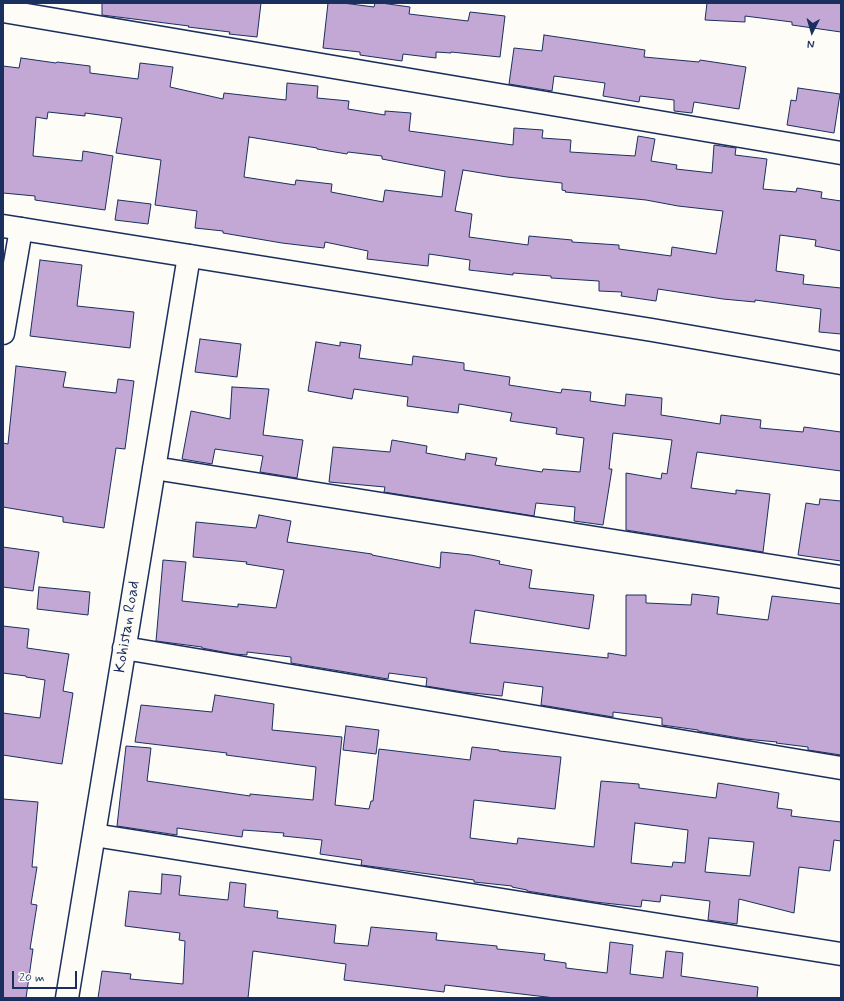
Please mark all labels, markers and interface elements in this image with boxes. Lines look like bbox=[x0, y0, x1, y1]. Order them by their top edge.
north arrow bbox=[792, 12, 832, 52]
text: N bbox=[807, 37, 815, 51]
street label: Kohistan Road bbox=[111, 579, 145, 675]
scale bar bbox=[14, 963, 79, 989]
text: 20 m bbox=[19, 970, 45, 986]

